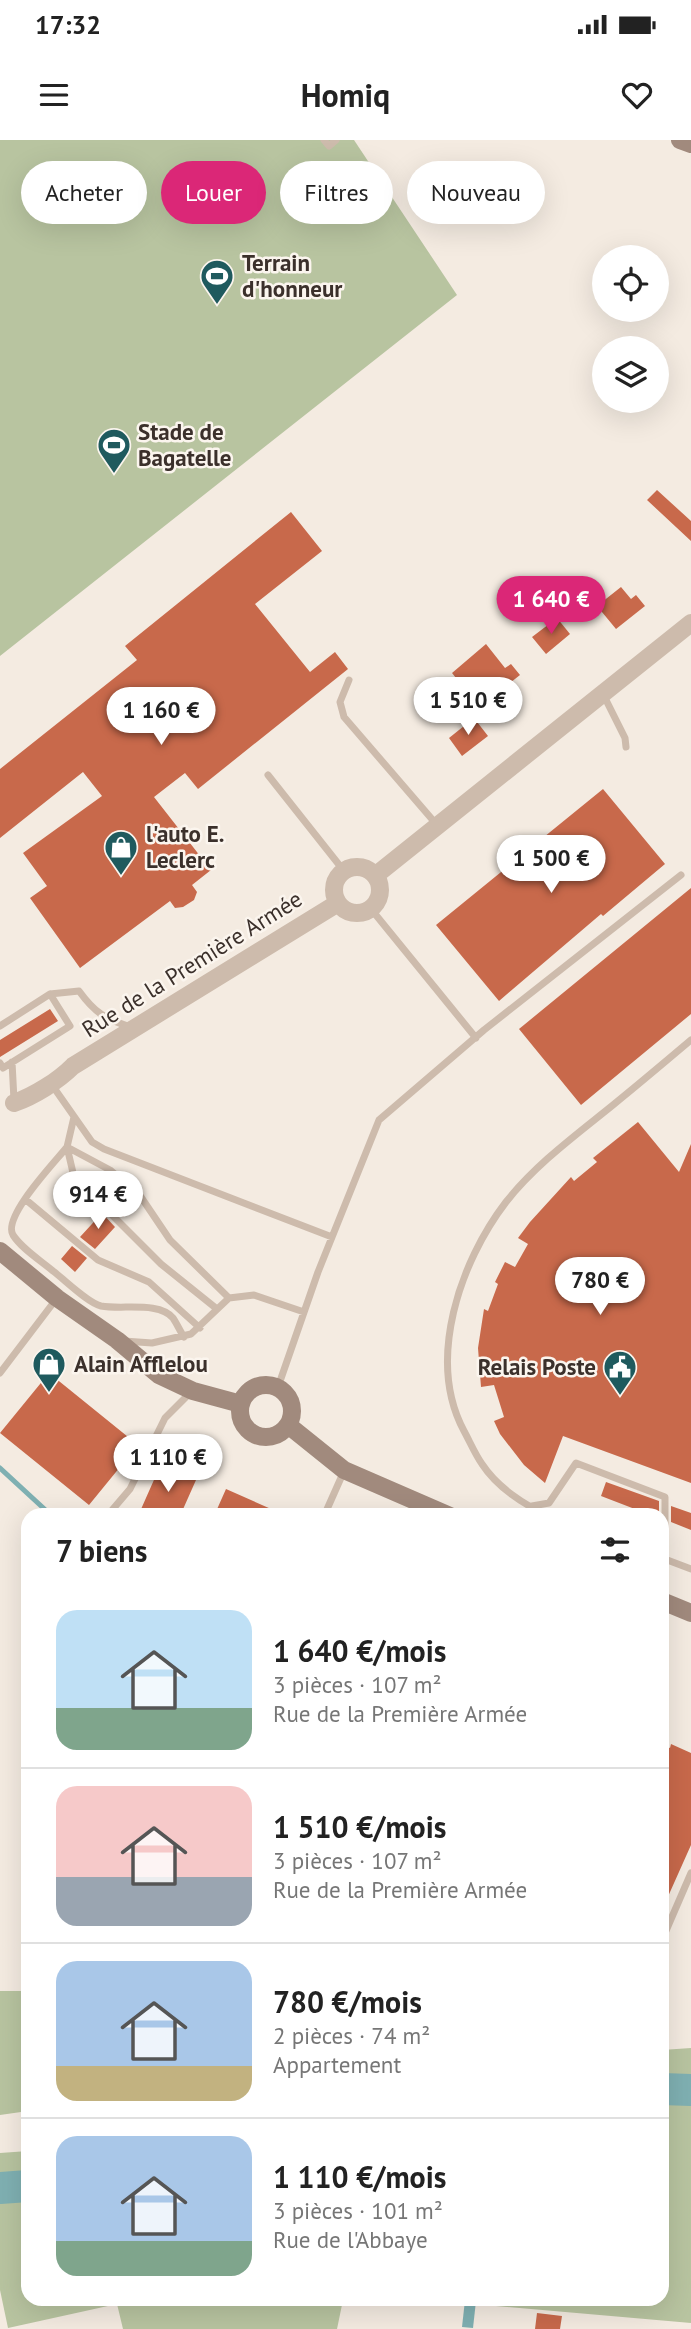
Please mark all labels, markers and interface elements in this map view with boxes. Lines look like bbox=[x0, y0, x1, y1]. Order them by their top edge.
text: 17:32 bbox=[35, 8, 101, 41]
text: Homiq bbox=[301, 74, 390, 116]
icon: menu bbox=[35, 76, 73, 114]
icon: heart bbox=[618, 76, 656, 114]
chip: Acheter bbox=[21, 161, 147, 224]
chip: Louer bbox=[161, 161, 266, 224]
chip: Filtres bbox=[280, 161, 393, 224]
chip: Nouveau bbox=[407, 161, 545, 224]
map controls bbox=[592, 245, 669, 413]
button: locate bbox=[592, 245, 669, 322]
place label: Terrain d'honneur bbox=[242, 248, 343, 303]
sports icon: Terrain d'honneur bbox=[198, 257, 236, 306]
button: layers bbox=[592, 336, 669, 413]
place label: Stade de Bagatelle bbox=[138, 417, 232, 472]
sports icon: Stade de Bagatelle bbox=[95, 426, 133, 475]
pin: 1 640 € bbox=[486, 576, 616, 636]
text: 1 640 € bbox=[513, 584, 589, 613]
pin: 1 510 € bbox=[403, 678, 533, 737]
text: 1 510 € bbox=[430, 685, 506, 714]
pin: 1 160 € bbox=[96, 688, 226, 747]
text: 1 160 € bbox=[123, 695, 199, 724]
place label: l'auto E. Leclerc bbox=[146, 819, 224, 874]
shop icon: l'auto E. Leclerc bbox=[102, 828, 140, 877]
pin: 1 500 € bbox=[486, 836, 616, 895]
text: 1 500 € bbox=[513, 843, 589, 872]
street label: Rue de la Première Armée bbox=[76, 884, 307, 1043]
pin: 914 € bbox=[49, 1172, 147, 1231]
text: 914 € bbox=[69, 1179, 127, 1208]
pin: 780 € bbox=[551, 1258, 649, 1317]
text: 780 € bbox=[571, 1265, 629, 1294]
shop icon: Alain Afflelou bbox=[30, 1345, 68, 1394]
public building icon: Relais Poste bbox=[601, 1348, 639, 1397]
place label: Alain Afflelou bbox=[74, 1349, 208, 1378]
place label: Relais Poste bbox=[478, 1352, 596, 1381]
pin: 1 110 € bbox=[103, 1434, 233, 1494]
text: 1 110 € bbox=[130, 1442, 206, 1471]
text: 7 biens bbox=[56, 1531, 147, 1570]
icon: filters bbox=[596, 1531, 634, 1569]
text: 1 640 €/mois bbox=[273, 1631, 446, 1670]
icon: home bbox=[112, 1638, 196, 1722]
text: 3 pièces · 107 m² bbox=[273, 1670, 442, 1699]
text: Rue de la Première Armée bbox=[273, 1699, 527, 1728]
text: 1 510 €/mois bbox=[273, 1807, 446, 1846]
icon: home bbox=[112, 1814, 196, 1898]
text: 3 pièces · 107 m² bbox=[273, 1846, 442, 1875]
text: Rue de la Première Armée bbox=[273, 1875, 527, 1904]
text: 780 €/mois bbox=[273, 1982, 422, 2021]
icon: home bbox=[112, 1989, 196, 2073]
text: 2 pièces · 74 m² bbox=[273, 2021, 430, 2050]
text: Appartement bbox=[273, 2050, 401, 2079]
text: 1 110 €/mois bbox=[273, 2157, 446, 2196]
icon: home bbox=[112, 2164, 196, 2248]
text: 3 pièces · 101 m² bbox=[273, 2196, 443, 2225]
text: Rue de l'Abbaye bbox=[273, 2225, 428, 2254]

